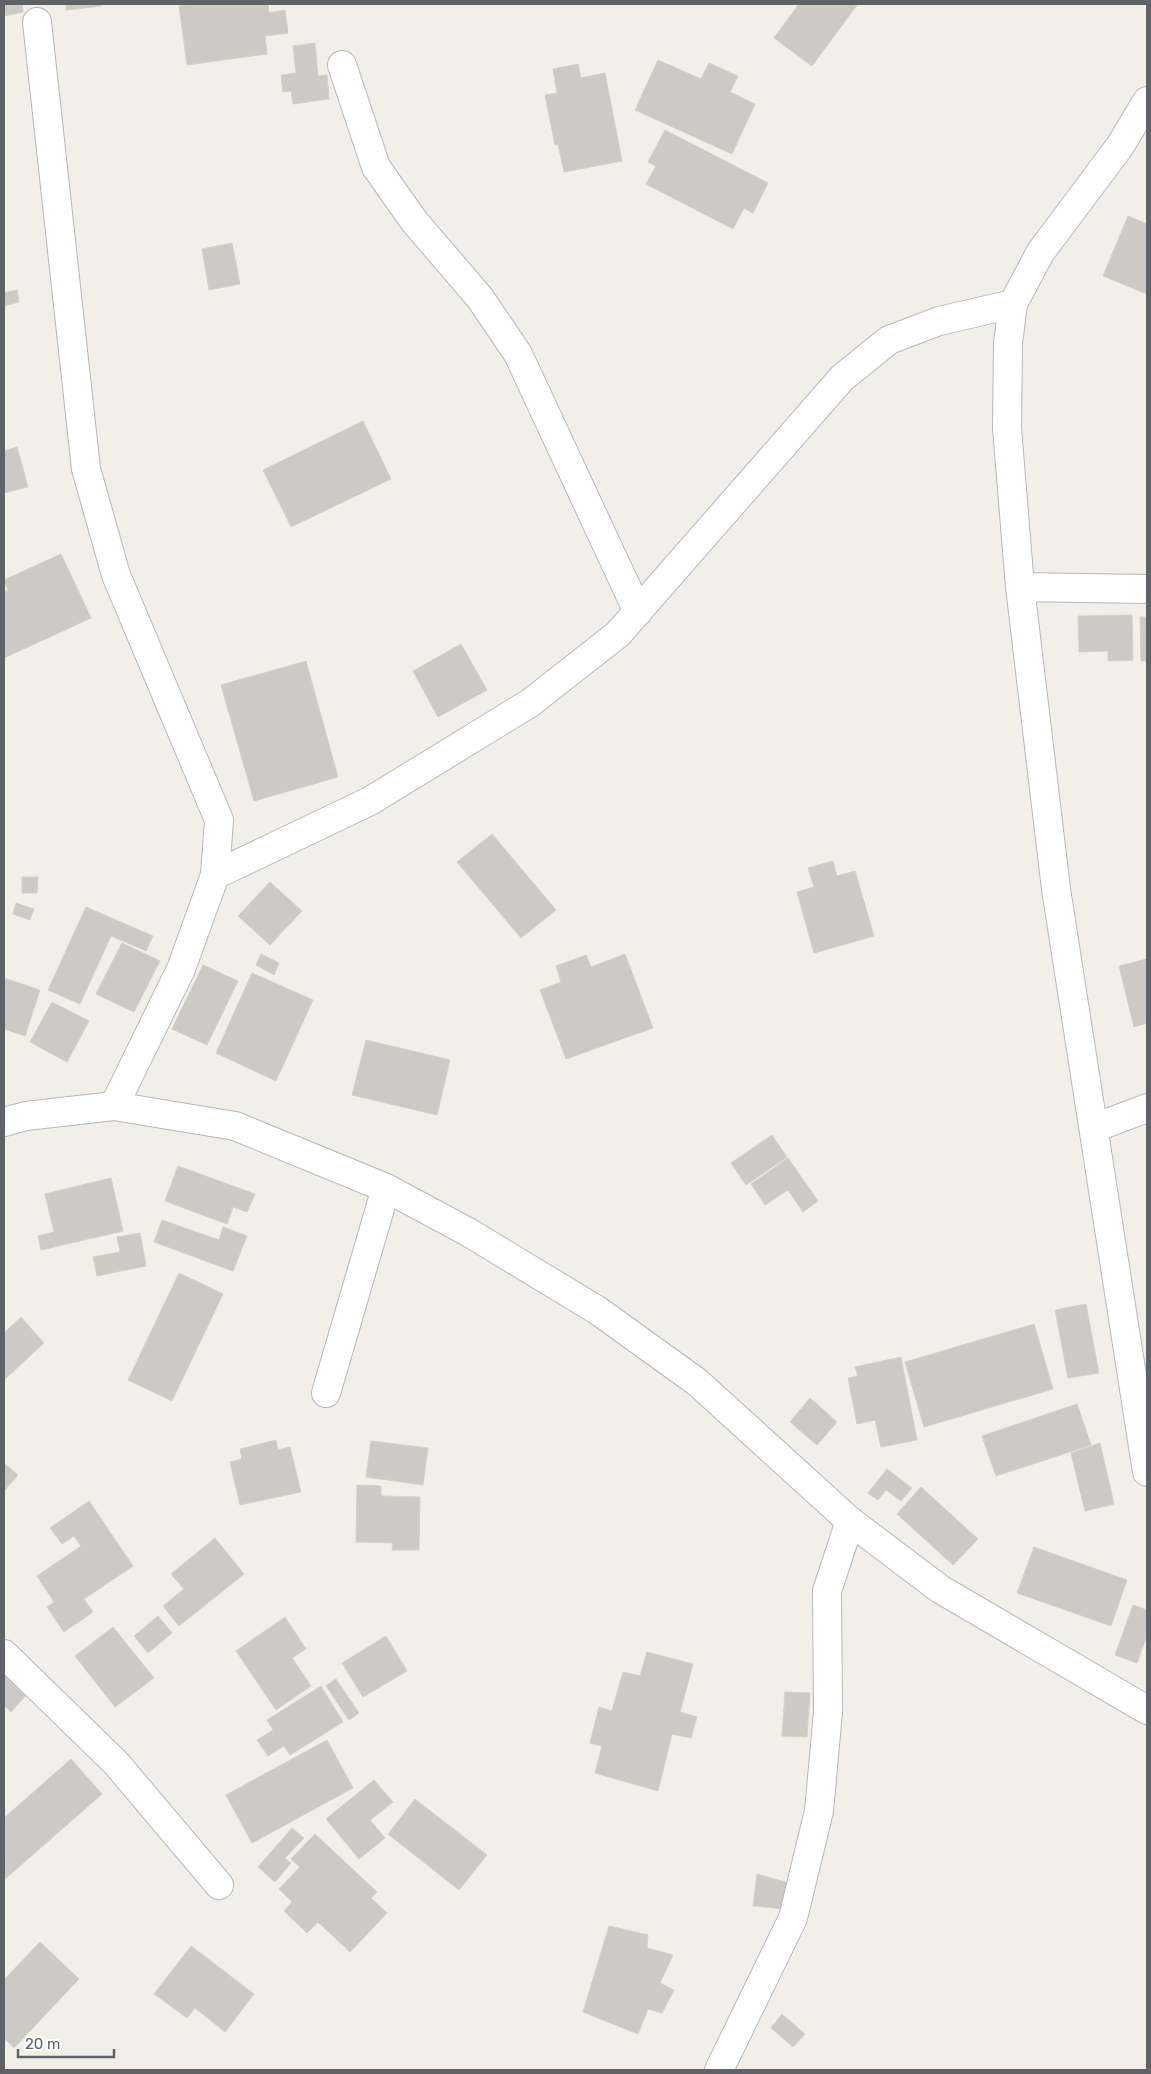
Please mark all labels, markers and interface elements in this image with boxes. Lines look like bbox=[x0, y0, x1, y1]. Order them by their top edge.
scale bar bbox=[18, 2026, 114, 2058]
text: 20 m bbox=[25, 2035, 60, 2053]

